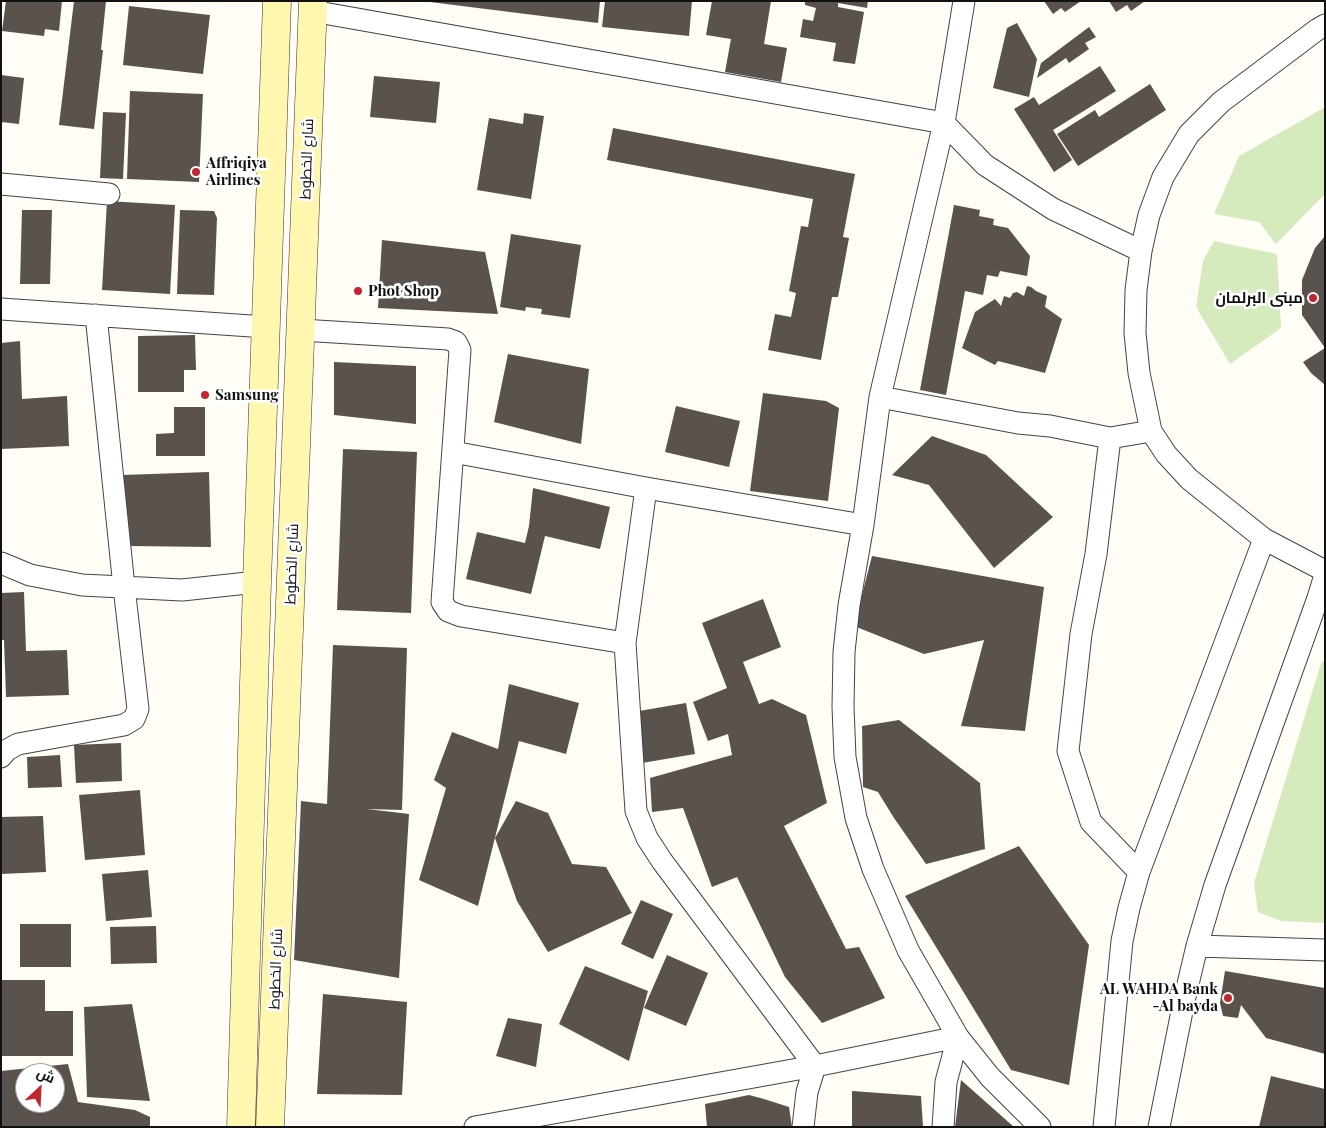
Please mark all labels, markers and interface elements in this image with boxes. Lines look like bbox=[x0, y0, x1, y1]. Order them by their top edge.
street label: شارع الخطوط bbox=[297, 118, 317, 200]
place label: Affriqiya Airlines bbox=[206, 154, 267, 189]
marker: Affriqiya Airlines bbox=[190, 166, 202, 178]
place label: Phot Shop bbox=[368, 282, 439, 300]
marker: Phot Shop bbox=[352, 285, 364, 297]
place label: مبنى البرلمان bbox=[1215, 289, 1303, 307]
marker: مبنى البرلمان bbox=[1307, 292, 1319, 304]
place label: Samsung bbox=[215, 386, 279, 404]
marker: Samsung bbox=[199, 389, 211, 401]
street label: شارع الخطوط bbox=[282, 523, 302, 605]
street label: شارع الخطوط bbox=[266, 928, 286, 1010]
place label: AL WAHDA Bank -Al bayda bbox=[1100, 980, 1218, 1015]
marker: AL WAHDA Bank -Al bayda bbox=[1222, 992, 1234, 1004]
text: ش bbox=[34, 1062, 58, 1087]
north arrow bbox=[15, 1063, 65, 1113]

